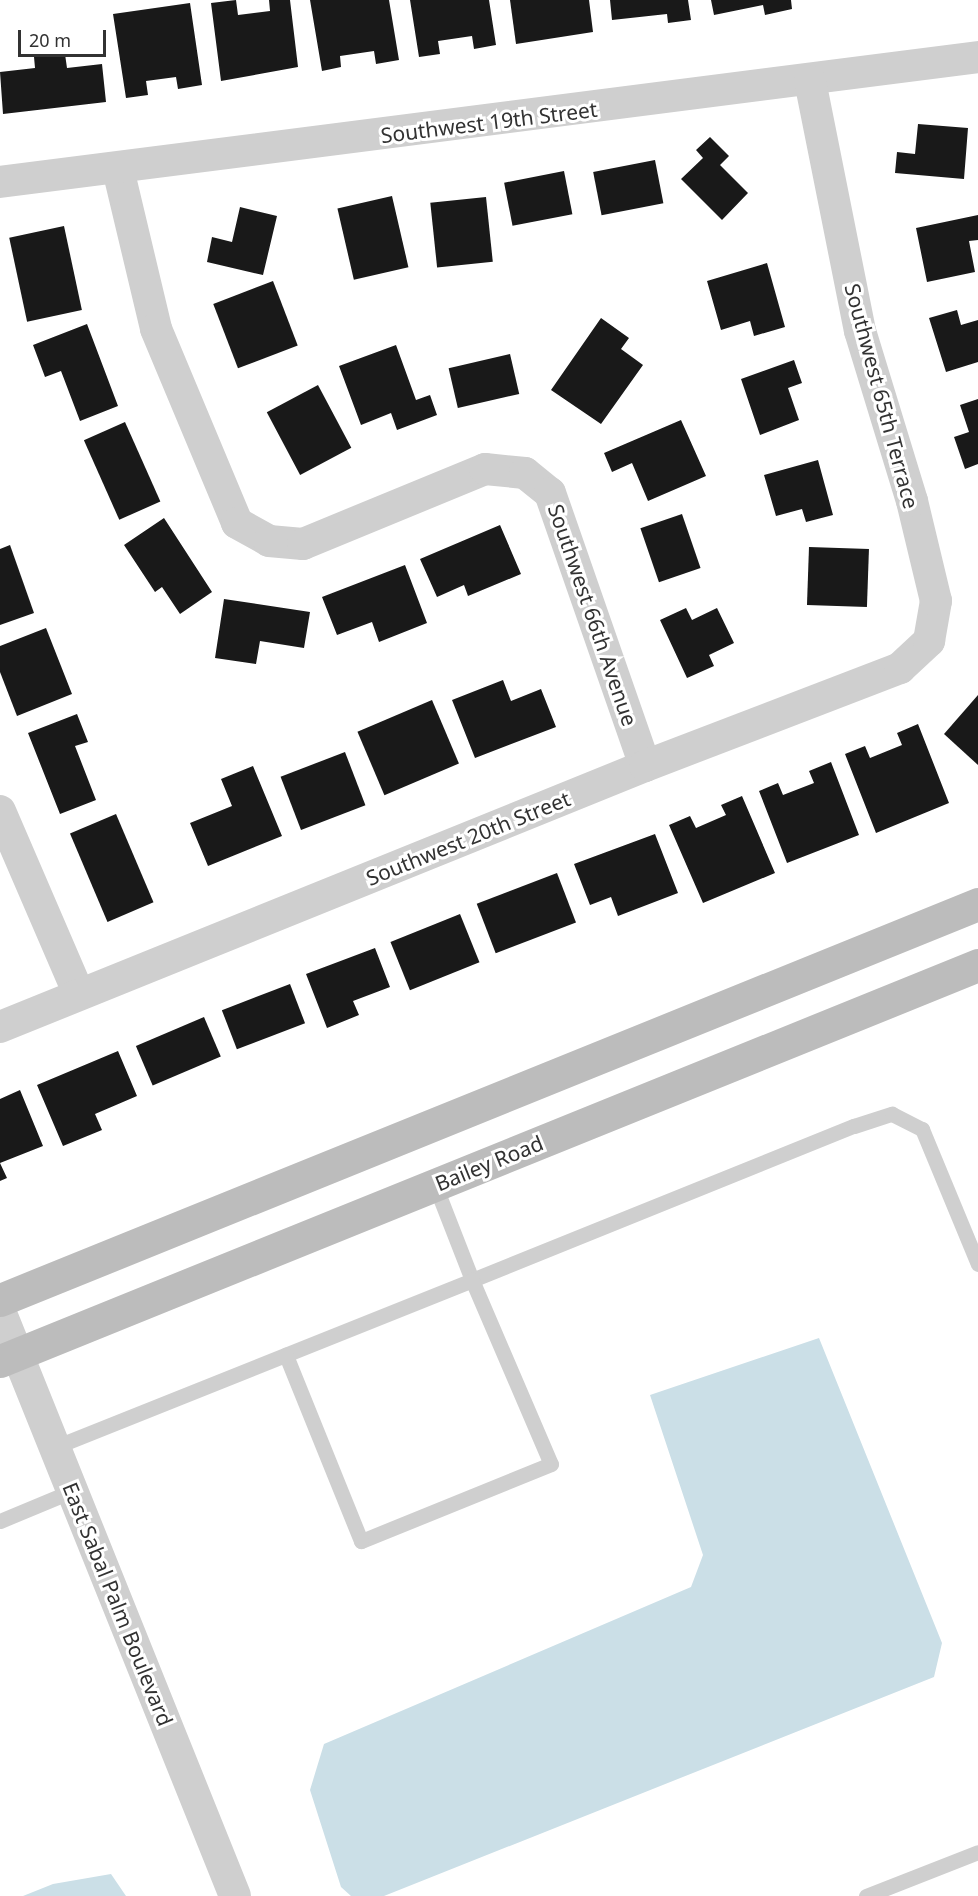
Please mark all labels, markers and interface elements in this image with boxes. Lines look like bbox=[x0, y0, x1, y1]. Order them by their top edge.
scale bar bbox=[21, 18, 110, 56]
text: 20 m bbox=[29, 28, 71, 52]
street label: Southwest 19th Street bbox=[379, 96, 599, 148]
street label: Southwest 65th Terrace bbox=[840, 281, 924, 511]
street label: Southwest 66th Avenue bbox=[543, 501, 643, 729]
street label: Southwest 20th Street bbox=[362, 786, 574, 890]
street label: Bailey Road bbox=[431, 1130, 547, 1196]
street label: East Sabal Palm Boulevard bbox=[58, 1479, 178, 1729]

